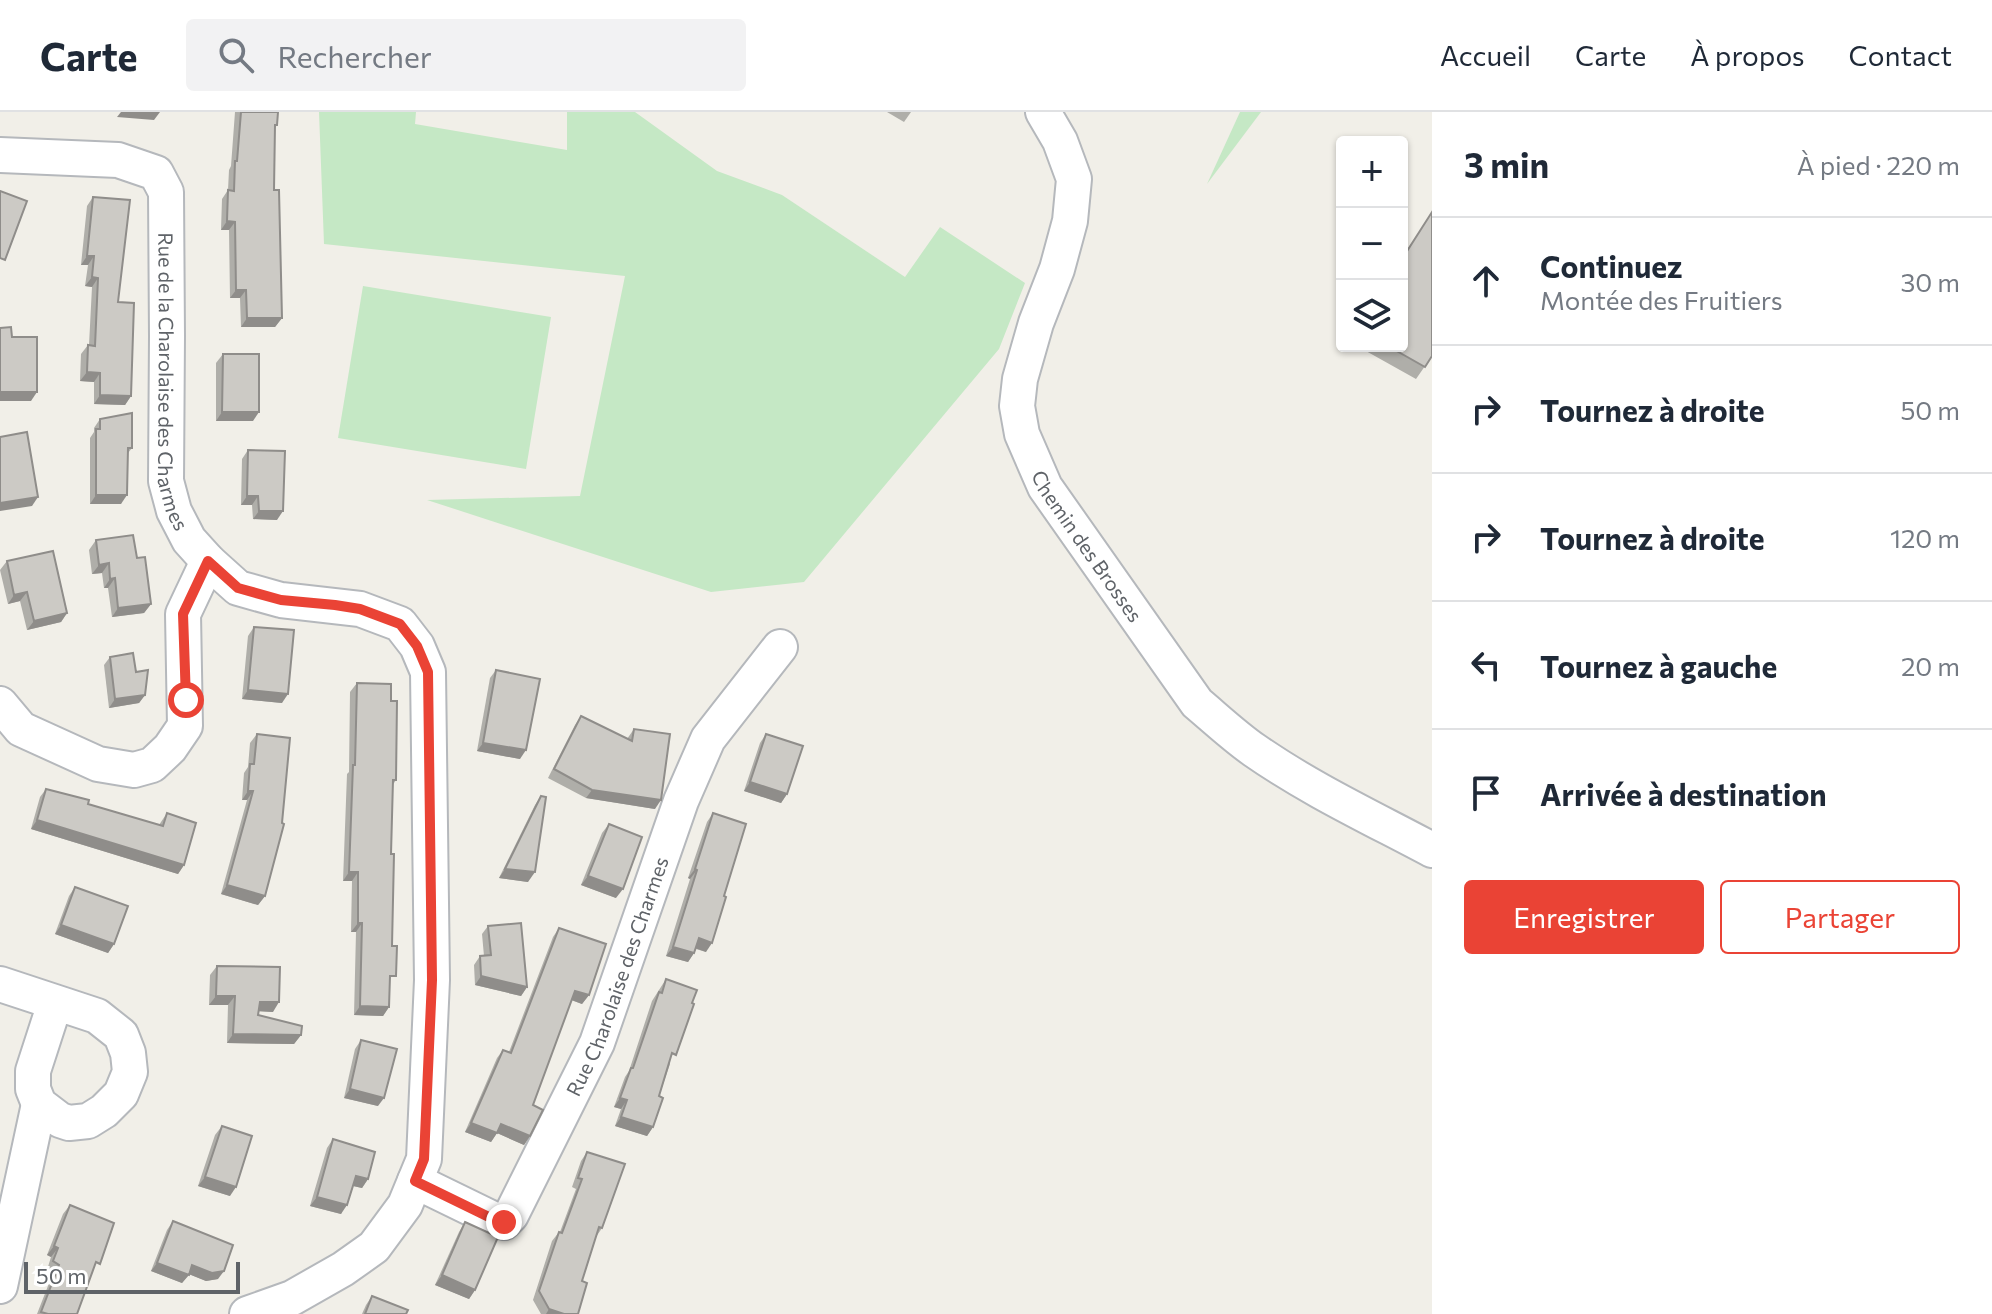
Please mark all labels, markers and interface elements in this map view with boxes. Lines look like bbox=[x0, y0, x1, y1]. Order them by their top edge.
search box bbox=[186, 19, 746, 91]
text: Carte bbox=[40, 32, 138, 79]
icon: search bbox=[214, 33, 258, 77]
text: Rechercher bbox=[278, 37, 432, 74]
text: Accueil bbox=[1440, 38, 1531, 72]
text: Carte bbox=[1575, 38, 1646, 72]
text: À propos bbox=[1690, 38, 1805, 72]
text: Contact bbox=[1849, 38, 1952, 72]
map controls bbox=[1336, 136, 1408, 352]
button: + bbox=[1336, 136, 1408, 208]
text: 3 min bbox=[1464, 143, 1549, 185]
text: À pied · 220 m bbox=[1797, 149, 1960, 180]
button: − bbox=[1336, 208, 1408, 280]
street label: Rue de la Charolaise des Charmes bbox=[153, 232, 194, 534]
text: Continuez bbox=[1540, 247, 1683, 284]
icon: ahead bbox=[1464, 259, 1508, 303]
text: 30 m bbox=[1901, 266, 1960, 297]
button: layers bbox=[1336, 280, 1408, 352]
text: Montée des Fruitiers bbox=[1540, 284, 1783, 315]
icon: right bbox=[1464, 387, 1508, 431]
text: Tournez à droite bbox=[1540, 391, 1764, 428]
text: 50 m bbox=[1900, 394, 1960, 425]
street label: Chemin des Brosses bbox=[1027, 467, 1148, 626]
icon: right bbox=[1464, 515, 1508, 559]
text: Tournez à droite bbox=[1540, 519, 1764, 556]
text: 120 m bbox=[1890, 522, 1960, 553]
icon: left bbox=[1464, 643, 1508, 687]
text: Tournez à gauche bbox=[1540, 647, 1777, 684]
text: 20 m bbox=[1901, 650, 1960, 681]
route start bbox=[168, 682, 204, 718]
icon: arrive bbox=[1464, 771, 1508, 815]
text: Arrivée à destination bbox=[1540, 775, 1827, 812]
street label: Rue Charolaise des Charmes bbox=[561, 853, 673, 1100]
button: Enregistrer bbox=[1464, 880, 1704, 954]
button: Partager bbox=[1720, 880, 1960, 954]
route end bbox=[486, 1204, 522, 1240]
scale bar bbox=[24, 1258, 240, 1294]
text: 50 m bbox=[36, 1262, 86, 1289]

